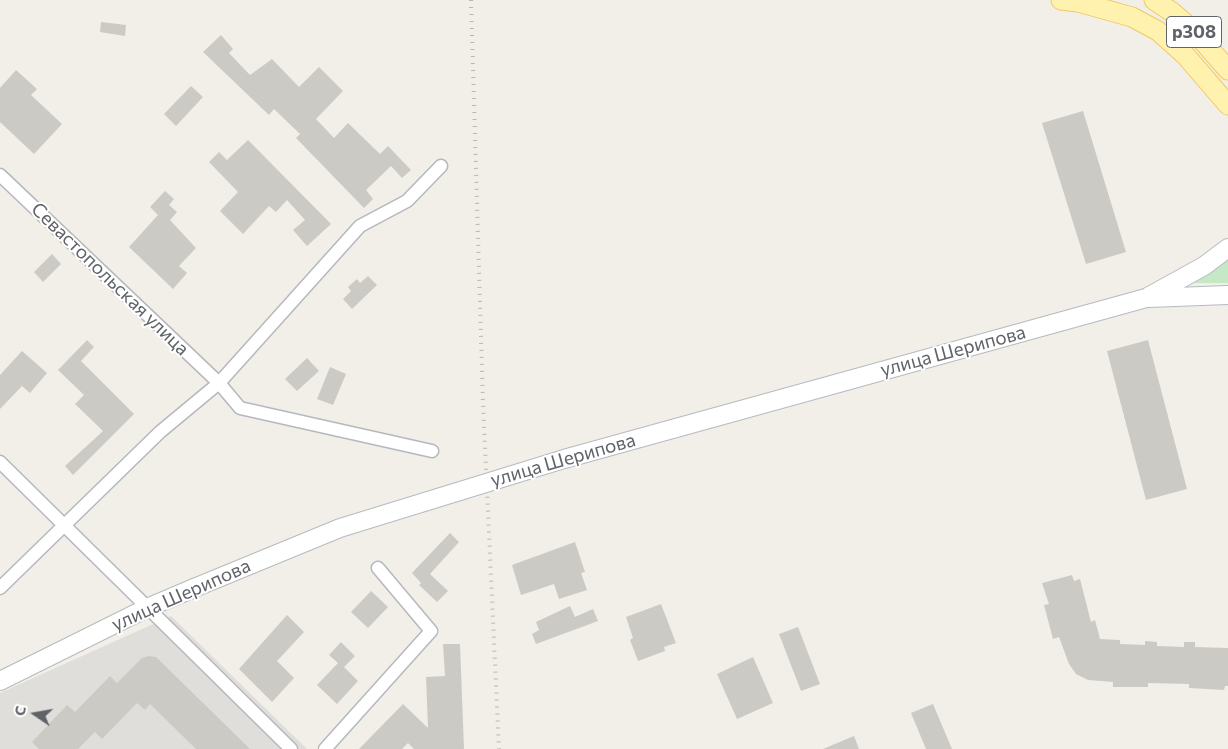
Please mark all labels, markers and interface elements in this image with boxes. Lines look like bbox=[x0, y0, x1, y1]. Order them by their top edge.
road number: p308 bbox=[1166, 16, 1222, 48]
street label: Севастопольская улица bbox=[26, 198, 194, 360]
street label: улица Шерипова bbox=[878, 321, 1028, 381]
street label: улица Шерипова bbox=[488, 428, 638, 492]
street label: улица Шерипова bbox=[108, 554, 254, 636]
north arrow bbox=[10, 689, 60, 739]
text: С bbox=[11, 704, 29, 717]

